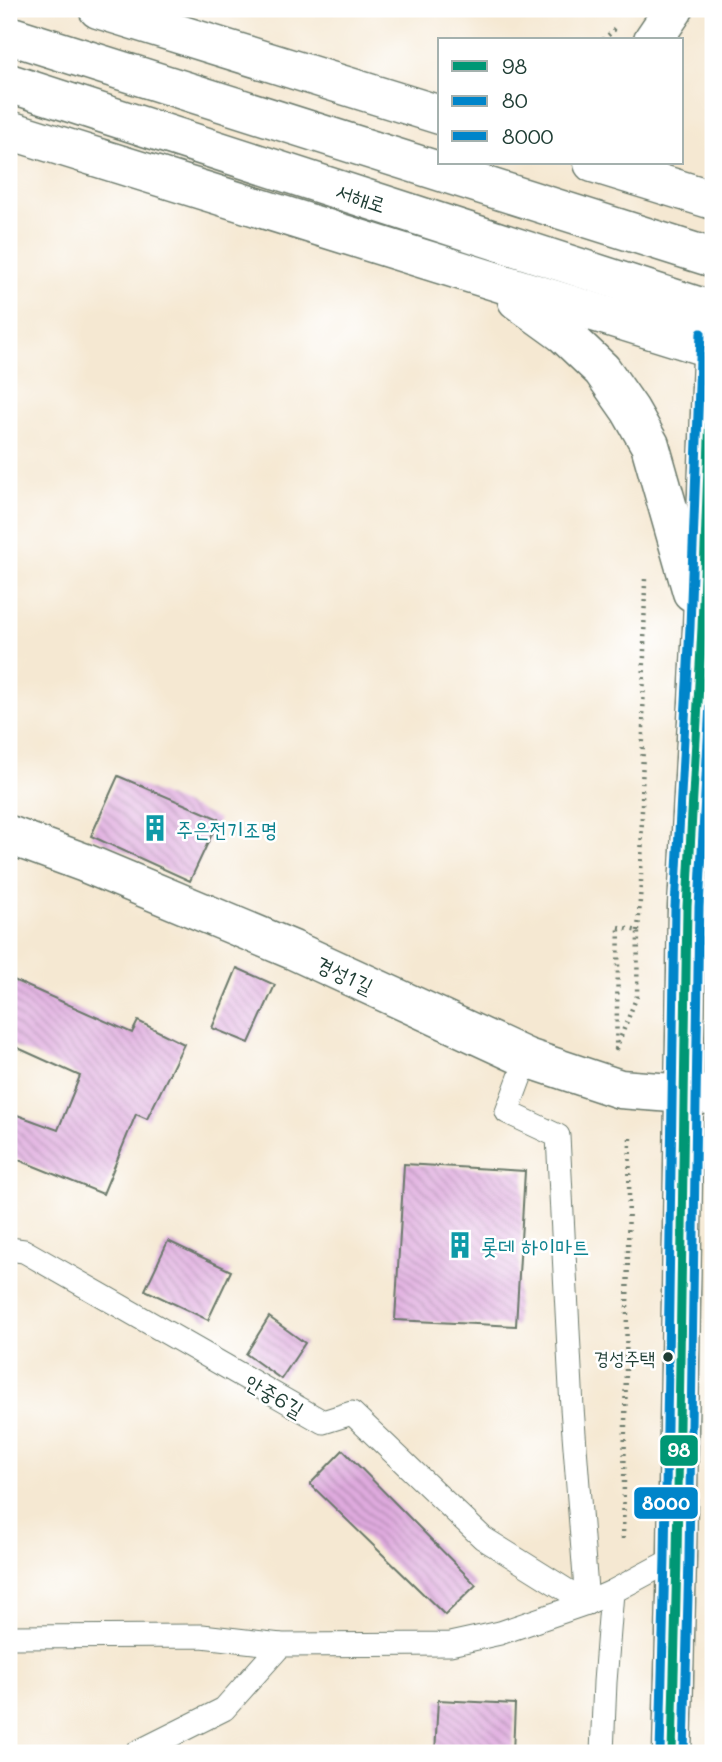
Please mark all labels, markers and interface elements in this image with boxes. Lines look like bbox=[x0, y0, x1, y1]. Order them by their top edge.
legend bbox=[438, 38, 684, 164]
text: 98 bbox=[502, 52, 527, 79]
text: 80 bbox=[502, 86, 528, 113]
text: 8000 bbox=[502, 122, 554, 149]
street label: 서해로 bbox=[333, 176, 389, 218]
building icon: 주은전기조명 bbox=[140, 813, 170, 843]
place label: 주은전기조명 bbox=[176, 815, 277, 842]
street label: 경성1길 bbox=[312, 949, 378, 999]
building icon: 롯데 하이마트 bbox=[445, 1230, 475, 1260]
place label: 롯데 하이마트 bbox=[481, 1232, 589, 1259]
place label: 경성주택 bbox=[594, 1345, 655, 1370]
marker: 경성주택 bbox=[661, 1350, 675, 1364]
street label: 안중6길 bbox=[241, 1367, 309, 1423]
line badge: 98 bbox=[659, 1434, 699, 1467]
text: 98 bbox=[667, 1437, 691, 1462]
line badge: 8000 bbox=[633, 1486, 699, 1520]
text: 8000 bbox=[642, 1490, 690, 1515]

